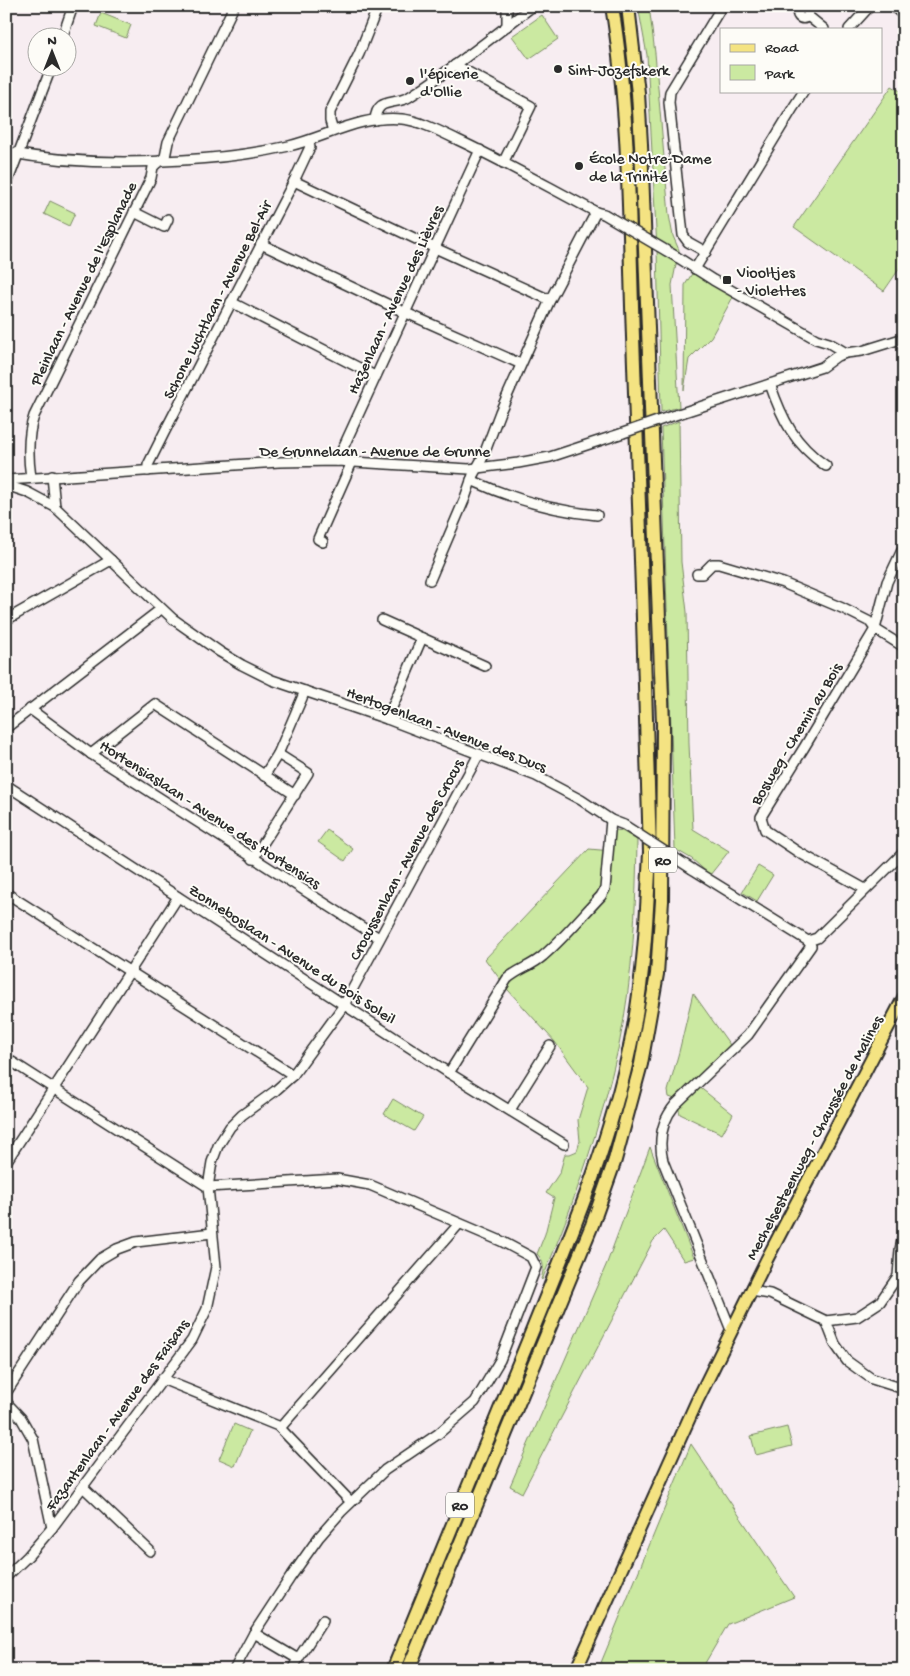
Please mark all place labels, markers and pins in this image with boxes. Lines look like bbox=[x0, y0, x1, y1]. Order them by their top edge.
marker: Sint-Jozefskerk bbox=[552, 63, 564, 75]
place label: Sint-Jozefskerk bbox=[568, 63, 671, 82]
place label: l'épicerie d'Ollie bbox=[420, 66, 479, 103]
marker: l'épicerie d'Ollie bbox=[404, 75, 416, 87]
place label: École Notre-Dame de la Trinité bbox=[589, 151, 712, 188]
marker: École Notre-Dame de la Trinité bbox=[573, 160, 585, 172]
place label: Viooltjes - Violettes bbox=[736, 265, 807, 302]
marker: Viooltjes - Violettes bbox=[721, 274, 733, 286]

